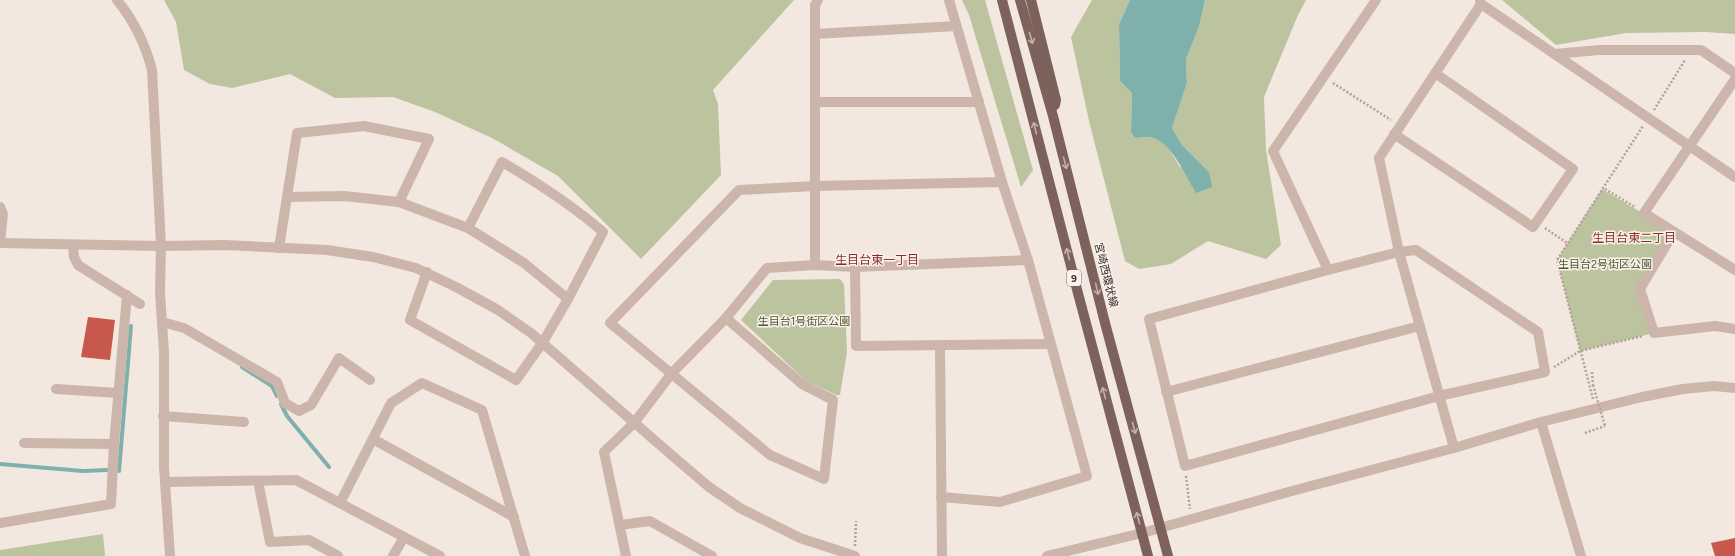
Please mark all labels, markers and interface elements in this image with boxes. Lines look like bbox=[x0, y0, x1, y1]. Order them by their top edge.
one-way arrow bbox=[1028, 31, 1035, 44]
one-way arrow bbox=[1031, 121, 1038, 134]
one-way arrow bbox=[1062, 156, 1069, 169]
district label: 生目台東二丁目 bbox=[1592, 231, 1676, 245]
street label: 宮崎西環状線 bbox=[1092, 241, 1120, 309]
one-way arrow bbox=[1063, 247, 1071, 260]
district label: 生目台東一丁目 bbox=[835, 253, 919, 267]
park label: 生目台2号街区公園 bbox=[1558, 258, 1652, 271]
road number: 9 bbox=[1067, 270, 1081, 286]
one-way arrow bbox=[1093, 282, 1101, 295]
park label: 生目台1号街区公園 bbox=[758, 315, 850, 328]
one-way arrow bbox=[1100, 387, 1108, 400]
one-way arrow bbox=[1131, 421, 1138, 434]
one-way arrow bbox=[1134, 512, 1141, 525]

